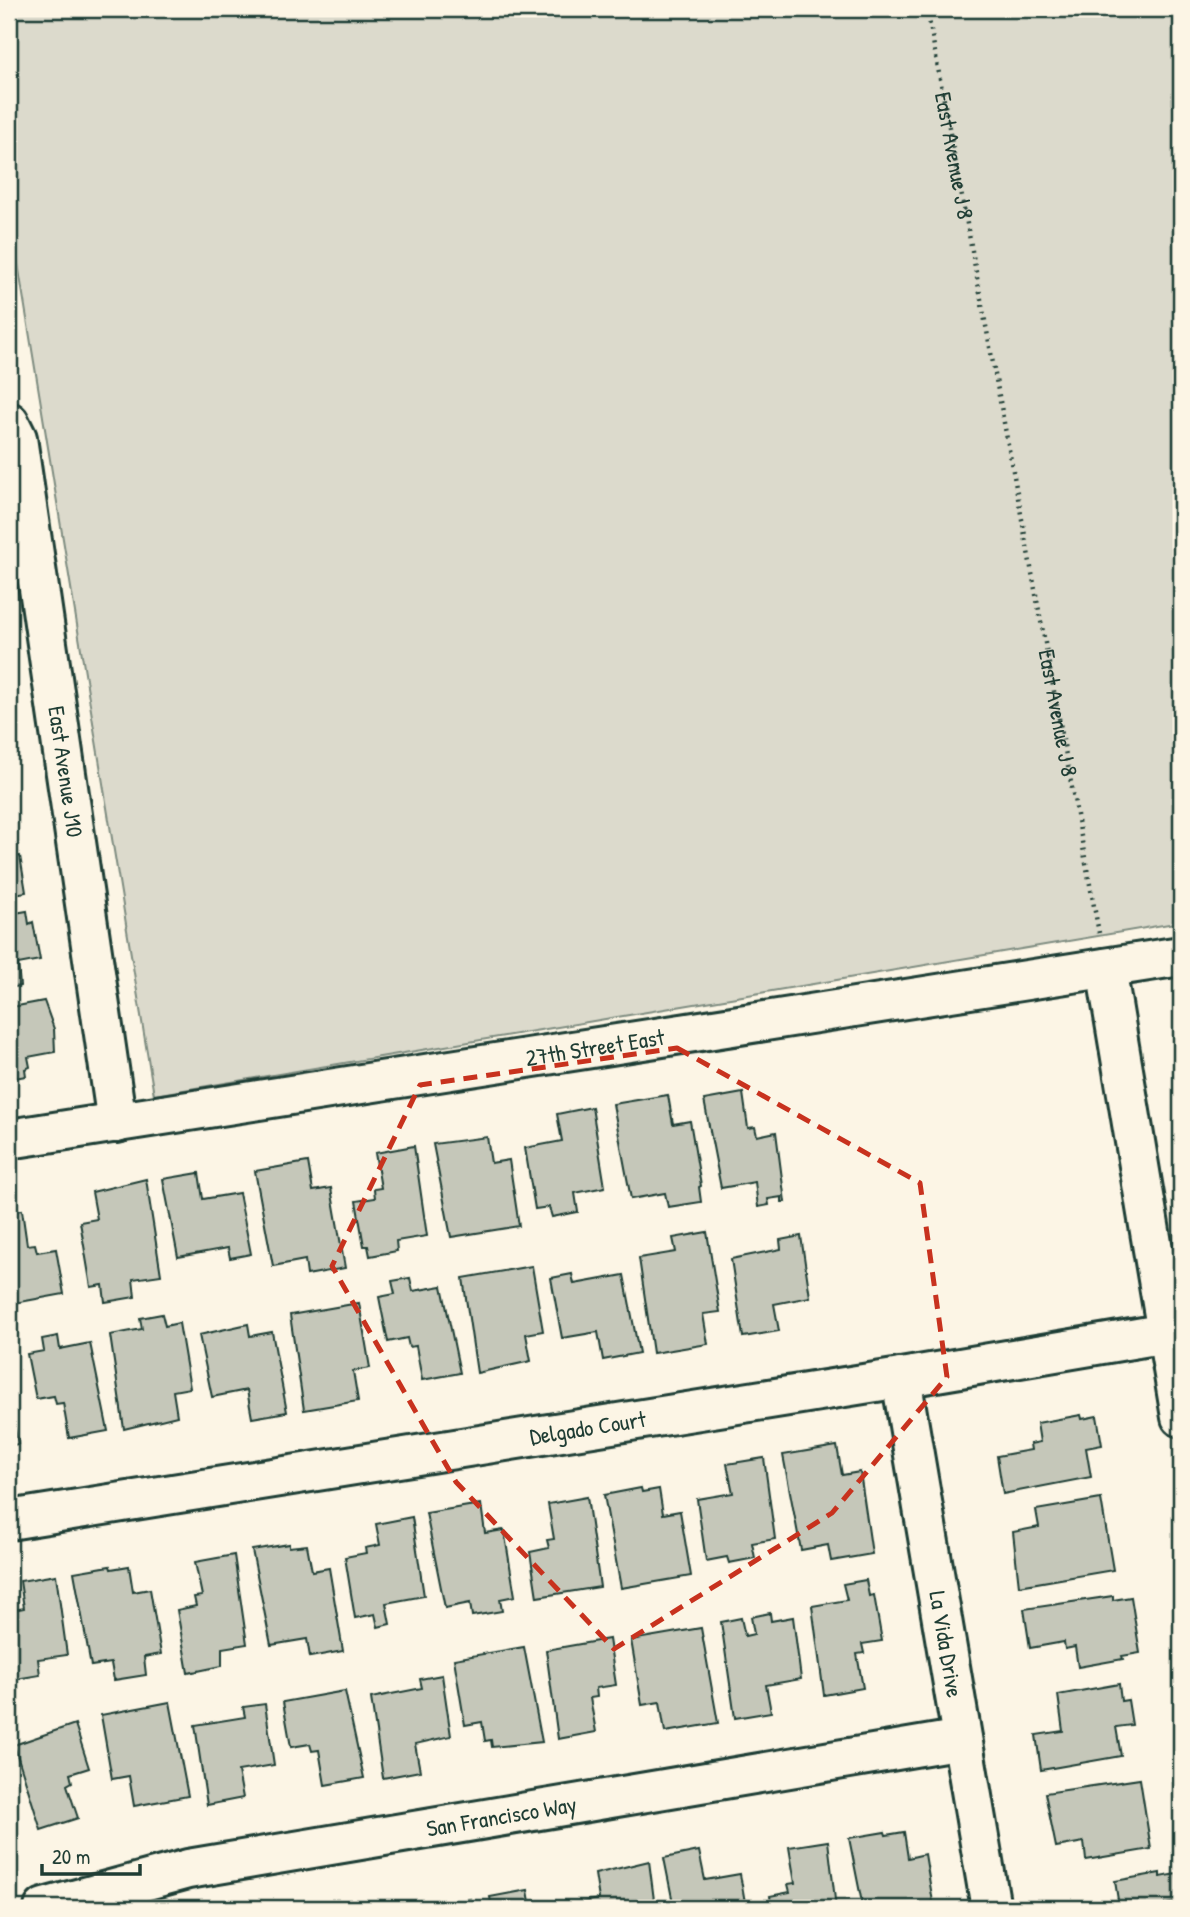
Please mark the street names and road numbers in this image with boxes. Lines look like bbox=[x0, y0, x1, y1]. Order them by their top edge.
street label: East Avenue J 8 bbox=[928, 89, 982, 222]
street label: East Avenue J 8 bbox=[1032, 647, 1086, 779]
street label: East Avenue J10 bbox=[41, 704, 91, 839]
street label: 27th Street East bbox=[523, 1021, 667, 1073]
street label: Delgado Court bbox=[527, 1403, 649, 1452]
street label: La Vida Drive bbox=[922, 1588, 971, 1700]
street label: San Francisco Way bbox=[424, 1788, 579, 1844]

